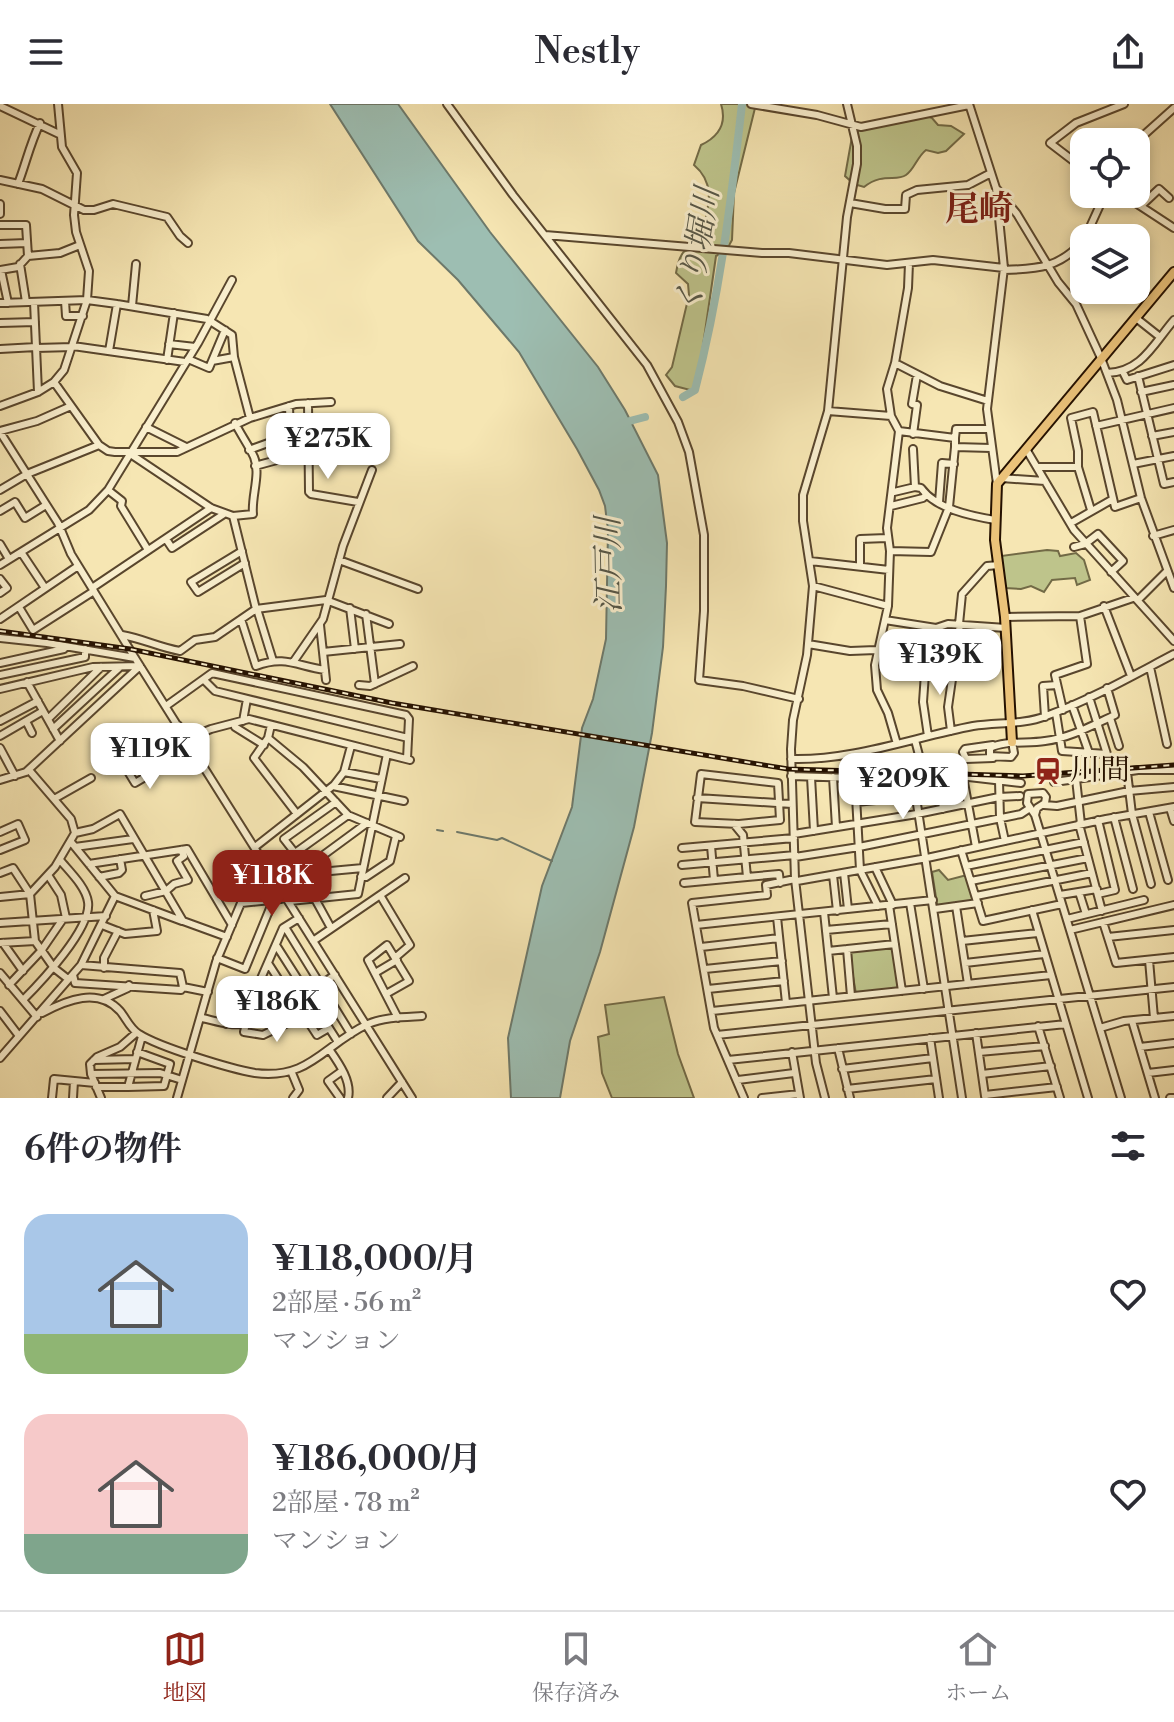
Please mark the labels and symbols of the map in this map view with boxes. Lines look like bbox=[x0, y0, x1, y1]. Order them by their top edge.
water label: くり堀川 bbox=[668, 182, 728, 317]
district label: 尾崎 bbox=[945, 189, 1013, 231]
pin: ¥275K bbox=[272, 413, 384, 481]
water label: 江戸川 bbox=[588, 514, 630, 613]
pin: ¥139K bbox=[884, 629, 996, 697]
pin: ¥119K bbox=[94, 723, 206, 791]
place label: 川間 bbox=[1070, 752, 1130, 790]
pin: ¥209K bbox=[847, 753, 959, 821]
station icon: 川間 bbox=[1033, 756, 1063, 786]
pin: ¥118K bbox=[216, 850, 328, 918]
pin: ¥186K bbox=[221, 976, 333, 1044]

